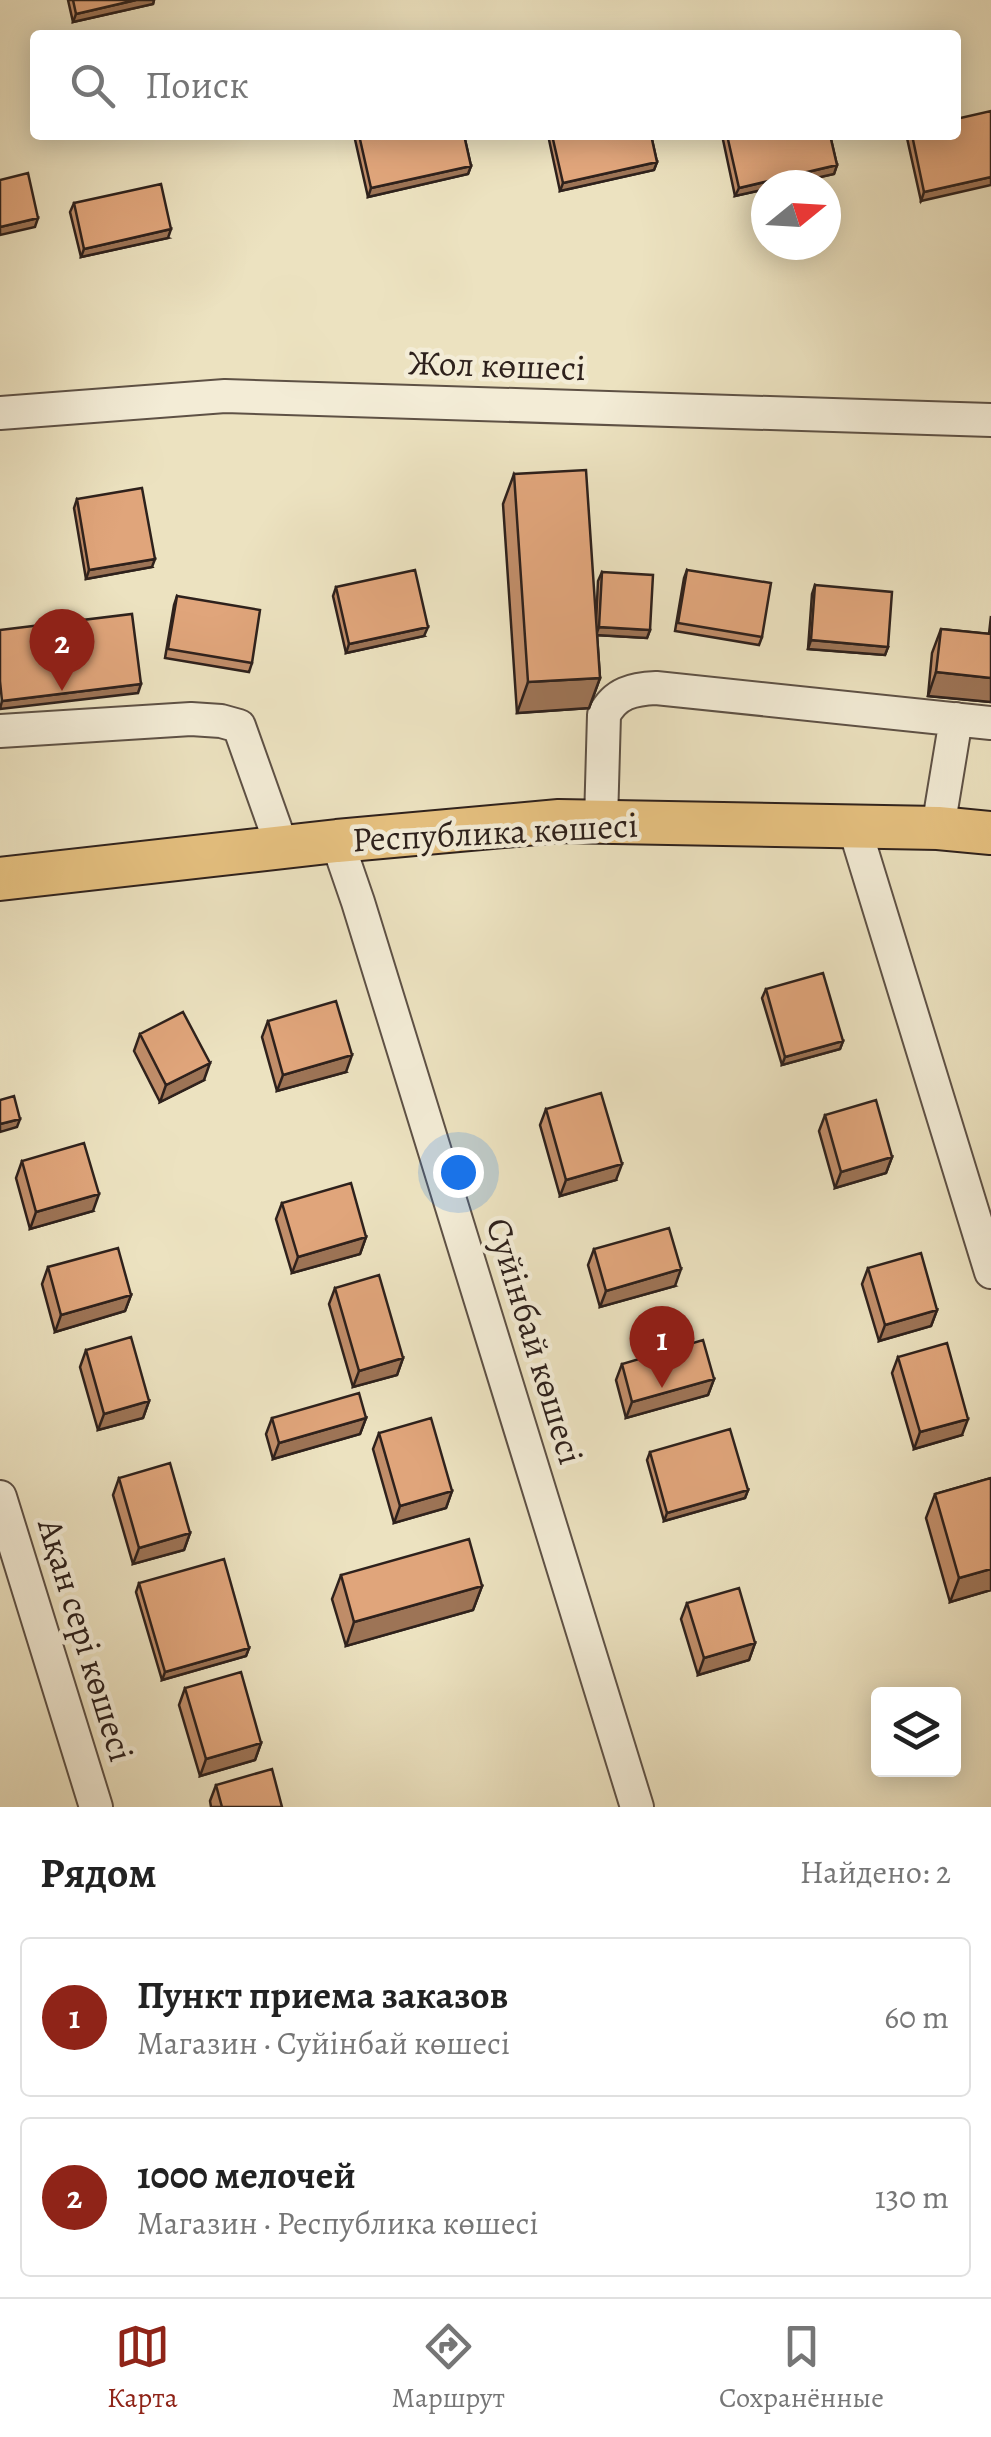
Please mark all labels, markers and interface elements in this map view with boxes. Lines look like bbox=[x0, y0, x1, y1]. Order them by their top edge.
search box bbox=[30, 30, 961, 140]
icon: search bbox=[65, 58, 120, 113]
text: Поиск bbox=[145, 59, 249, 111]
north arrow bbox=[751, 170, 841, 260]
street label: Жол көшесі bbox=[407, 338, 587, 392]
pin: 2 bbox=[30, 608, 94, 691]
street label: Республика көшесі bbox=[351, 801, 639, 863]
your location bbox=[433, 1147, 484, 1198]
street label: Суйінбай көшесі bbox=[475, 1212, 595, 1470]
pin: 1 bbox=[630, 1306, 694, 1388]
street label: Ақан сері көшесі bbox=[26, 1512, 146, 1767]
map controls bbox=[871, 1687, 961, 1777]
button: layers bbox=[871, 1687, 961, 1777]
text: Рядом bbox=[40, 1844, 157, 1901]
text: Найдено: 2 bbox=[800, 1850, 951, 1894]
text: Пункт приема заказов bbox=[137, 1969, 508, 2021]
text: 1 bbox=[69, 1995, 80, 2039]
text: 60 m bbox=[884, 1995, 949, 2039]
text: Магазин · Суйінбай көшесі bbox=[137, 2021, 510, 2065]
text: 1000 мелочей bbox=[137, 2149, 356, 2201]
text: 2 bbox=[67, 2175, 82, 2219]
text: 130 m bbox=[875, 2175, 949, 2219]
text: Магазин · Республика көшесі bbox=[137, 2201, 539, 2245]
tab: Карта bbox=[107, 2319, 178, 2417]
tab: Маршрут bbox=[392, 2319, 505, 2417]
tab: Сохранённые bbox=[719, 2319, 884, 2417]

